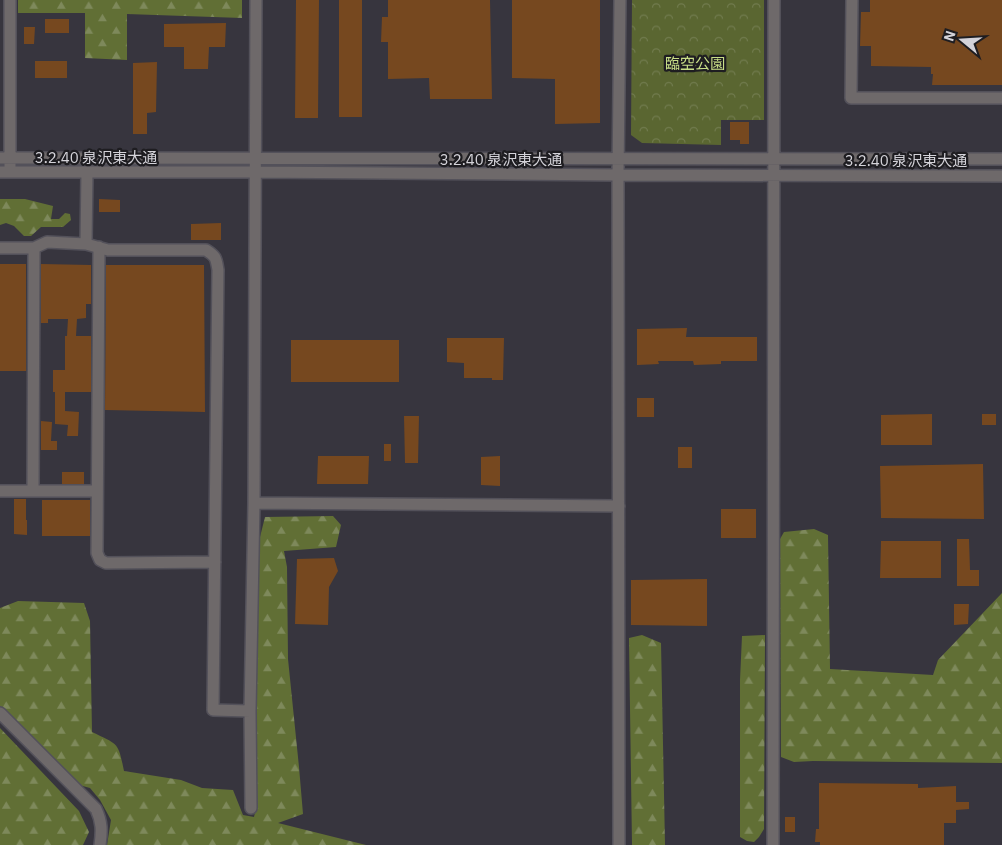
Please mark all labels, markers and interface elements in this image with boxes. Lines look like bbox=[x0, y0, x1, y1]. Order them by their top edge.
north arrow bbox=[937, 15, 987, 65]
text: N bbox=[940, 28, 960, 44]
park label: 臨空公園 bbox=[665, 54, 725, 73]
street label: 3.2.40 泉沢東大通 bbox=[35, 148, 157, 167]
street label: 3.2.40 泉沢東大通 bbox=[440, 150, 562, 169]
street label: 3.2.40 泉沢東大通 bbox=[845, 151, 967, 170]

